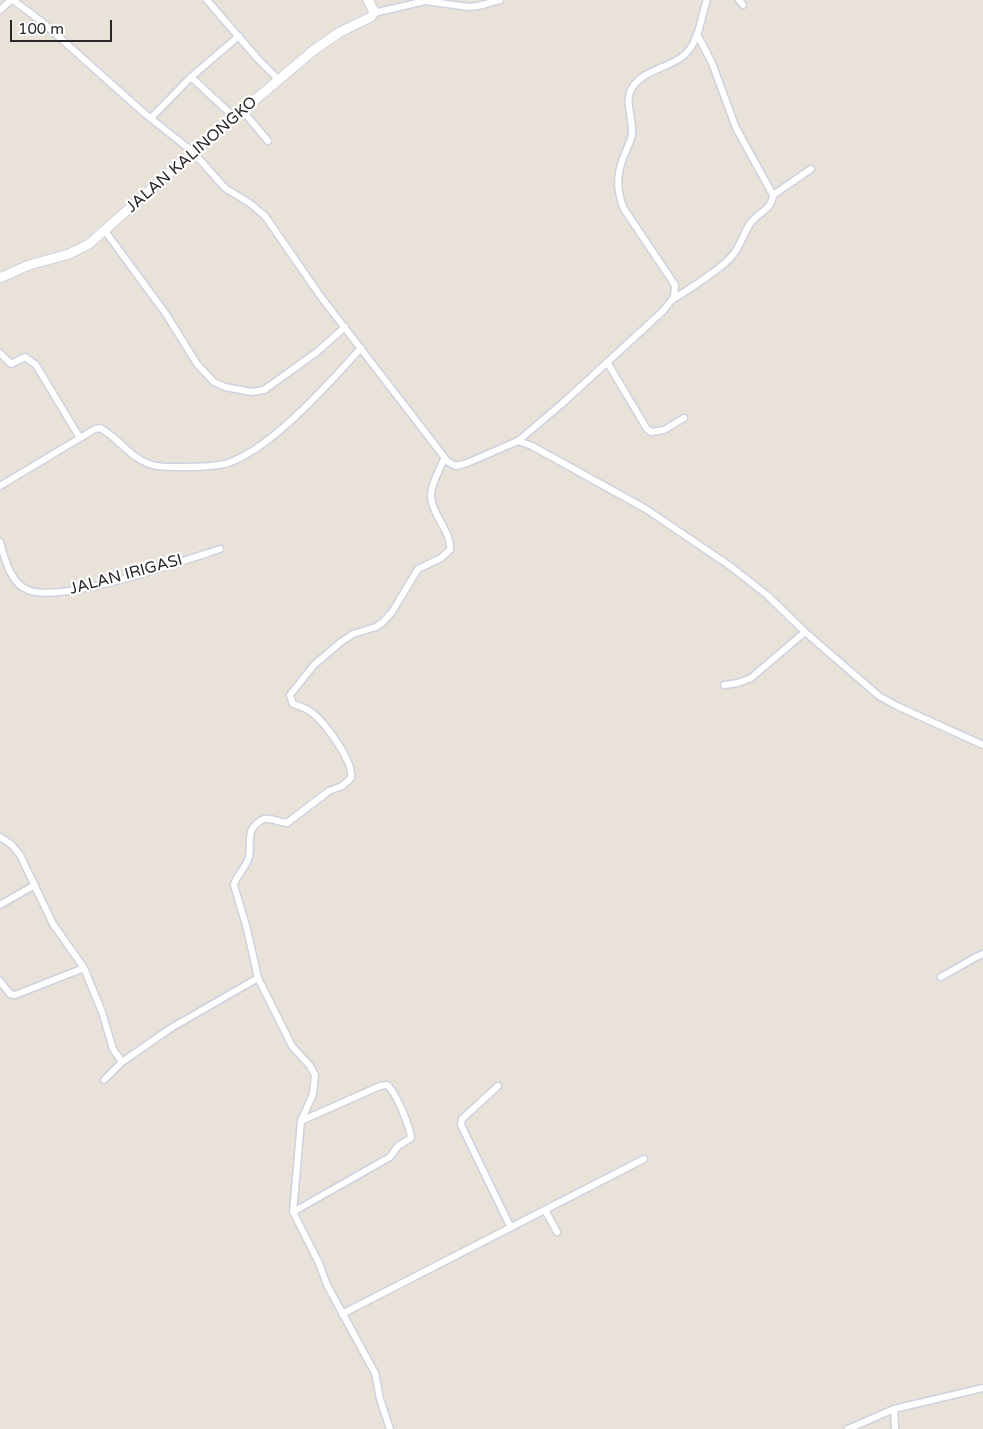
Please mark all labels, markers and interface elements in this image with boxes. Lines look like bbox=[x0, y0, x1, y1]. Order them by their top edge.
scale bar bbox=[12, 10, 115, 42]
text: 100 m bbox=[18, 20, 64, 38]
street label: JALAN KALINONGKO bbox=[123, 93, 261, 217]
street label: JALAN IRIGASI bbox=[67, 551, 185, 599]

